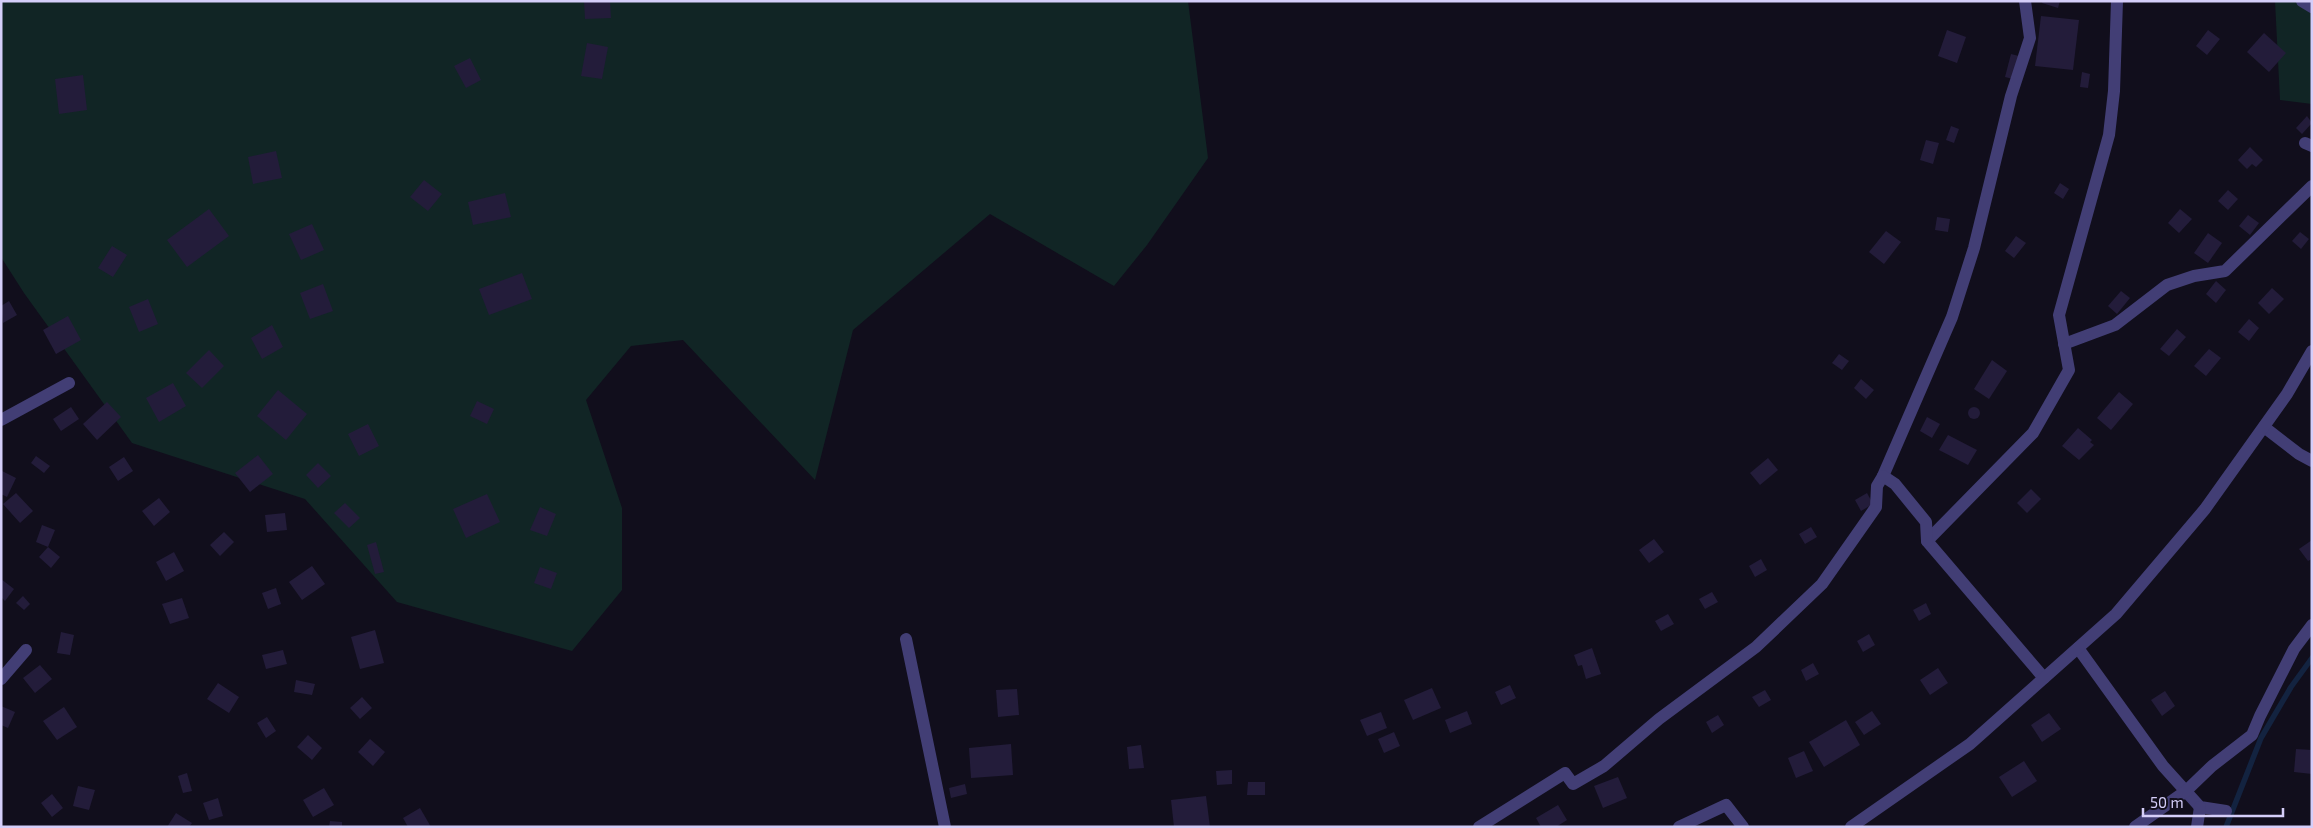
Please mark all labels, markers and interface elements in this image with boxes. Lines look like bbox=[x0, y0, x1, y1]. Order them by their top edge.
scale bar bbox=[2143, 786, 2283, 818]
text: 50 m bbox=[2150, 793, 2184, 811]

